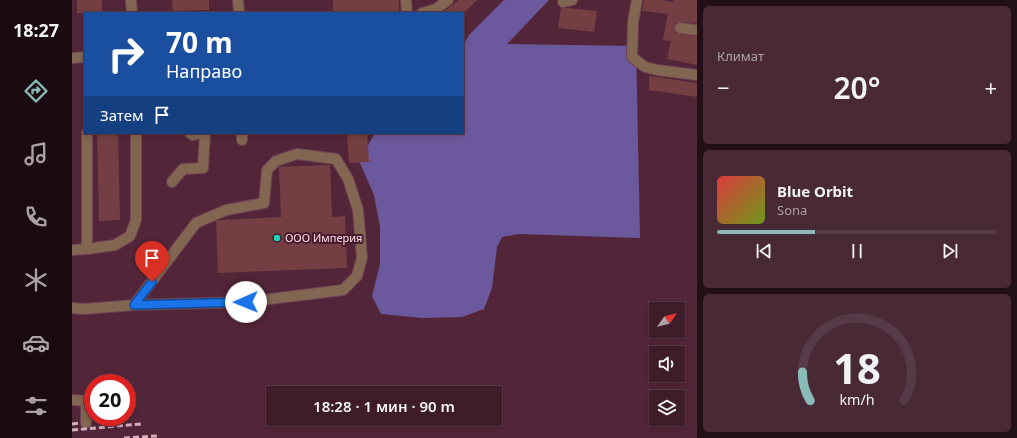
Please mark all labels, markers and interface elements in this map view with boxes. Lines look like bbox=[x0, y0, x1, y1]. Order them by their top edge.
text: 18:27 bbox=[13, 18, 59, 42]
text: 70 m bbox=[166, 23, 233, 61]
icon: right bbox=[100, 28, 152, 80]
text: Климат bbox=[717, 47, 764, 65]
text: Направо bbox=[166, 59, 242, 83]
text: 20° bbox=[833, 67, 881, 108]
text: − bbox=[717, 72, 730, 102]
text: + bbox=[984, 72, 997, 102]
icon: directions bbox=[22, 77, 50, 105]
icon: arrive bbox=[151, 104, 173, 126]
text: Затем bbox=[100, 105, 143, 125]
icon: music bbox=[22, 140, 50, 168]
text: Blue Orbit bbox=[777, 181, 853, 201]
text: Sona bbox=[777, 201, 807, 219]
icon: phone bbox=[22, 203, 50, 231]
place label: ООО Империя bbox=[285, 230, 362, 245]
marker: ООО Империя bbox=[272, 233, 282, 243]
icon: previous bbox=[753, 240, 775, 262]
icon: pause bbox=[846, 240, 868, 262]
icon: next bbox=[939, 240, 961, 262]
pin bbox=[135, 241, 169, 282]
icon: arrive bbox=[141, 247, 163, 269]
icon: climate bbox=[22, 266, 50, 294]
position arrow bbox=[225, 281, 267, 323]
north arrow bbox=[649, 302, 685, 338]
map controls bbox=[649, 302, 685, 426]
icon: car bbox=[22, 329, 50, 357]
text: 18 bbox=[833, 340, 881, 396]
button: sound bbox=[649, 346, 685, 382]
speed limit sign: 20 bbox=[84, 374, 136, 426]
button: layers bbox=[649, 390, 685, 426]
text: km/h bbox=[839, 390, 875, 409]
icon: filters bbox=[22, 392, 50, 420]
text: 18:28 · 1 мин · 90 m bbox=[313, 396, 455, 416]

